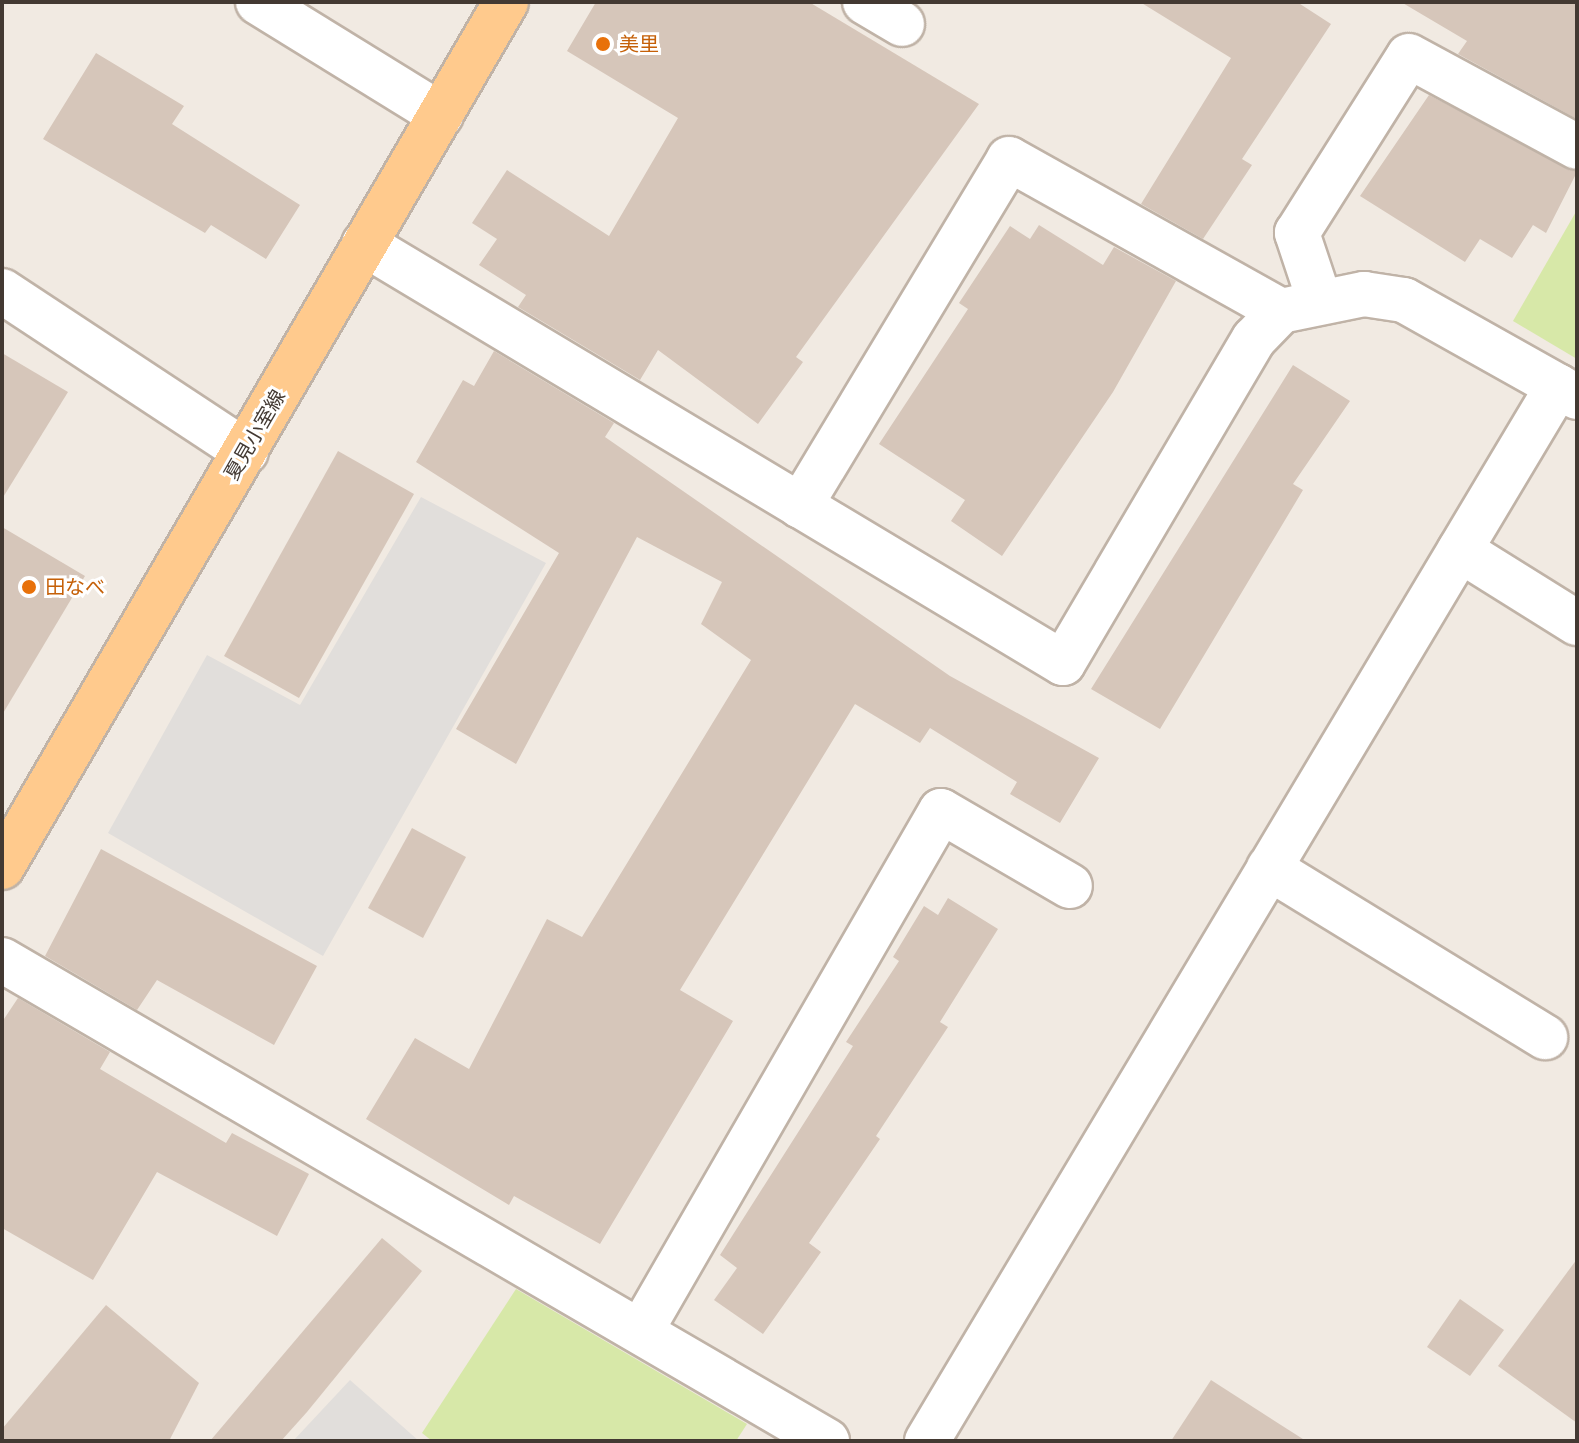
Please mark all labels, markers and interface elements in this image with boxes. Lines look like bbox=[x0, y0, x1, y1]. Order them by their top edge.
place label: 美里 bbox=[619, 32, 659, 56]
marker: 美里 bbox=[594, 35, 612, 53]
street label: 夏見小室線 bbox=[220, 386, 290, 484]
place label: 田なべ bbox=[45, 575, 105, 599]
marker: 田なべ bbox=[20, 578, 38, 596]

